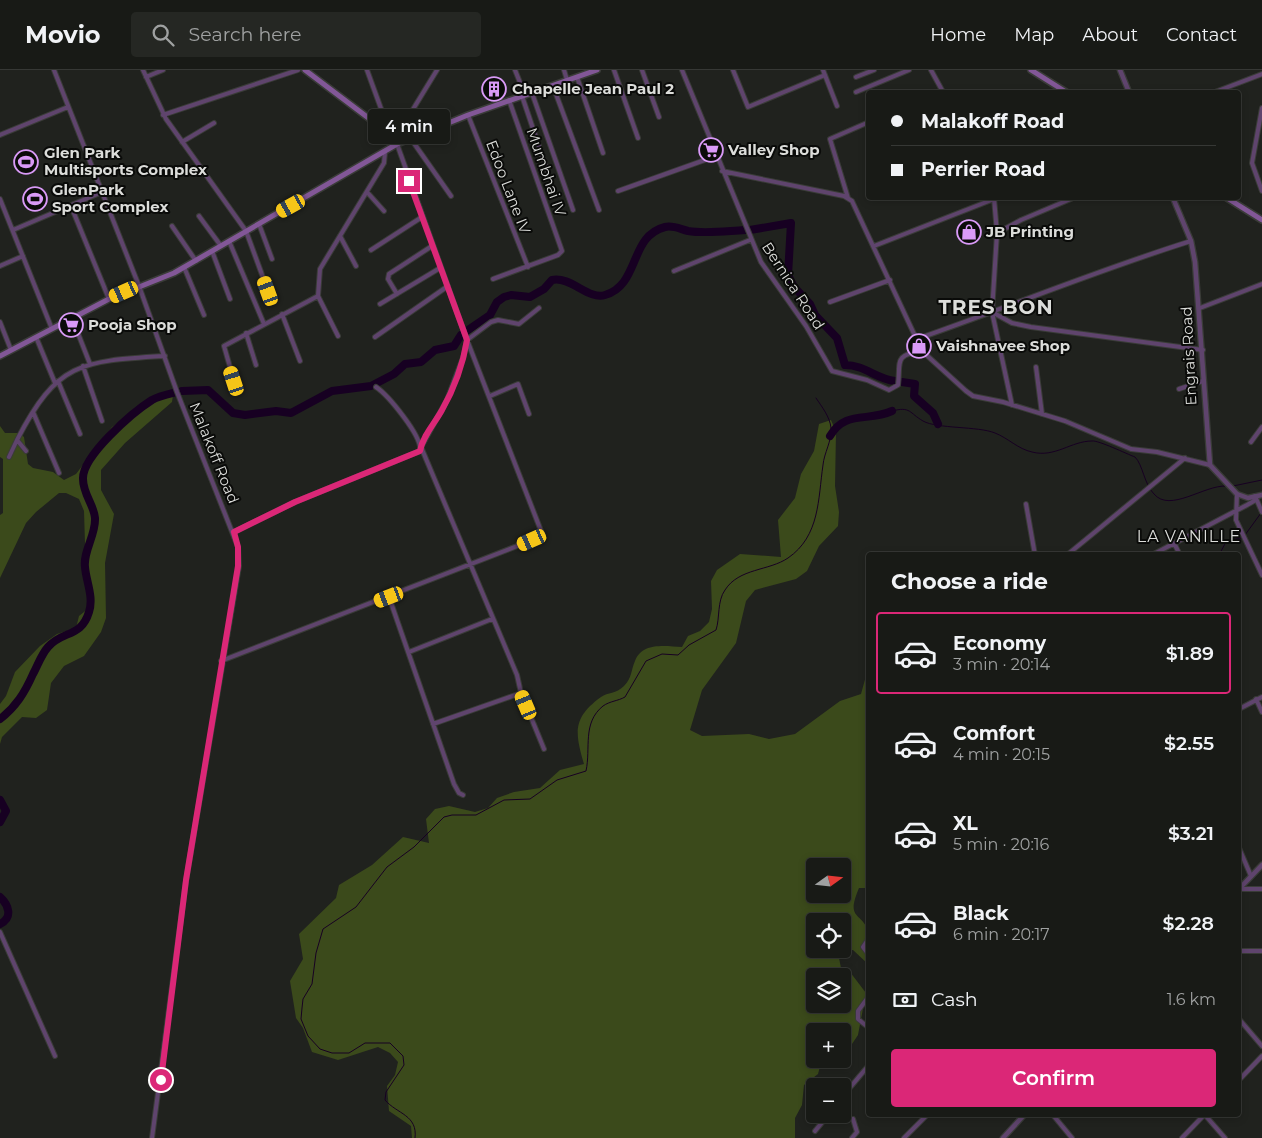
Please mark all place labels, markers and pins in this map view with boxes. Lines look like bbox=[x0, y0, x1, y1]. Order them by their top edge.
building icon: Chapelle Jean Paul 2 bbox=[481, 76, 507, 102]
place label: Chapelle Jean Paul 2 bbox=[512, 79, 674, 98]
supermarket icon: Valley Shop bbox=[698, 137, 724, 163]
place label: Valley Shop bbox=[727, 140, 820, 159]
place label: Glen Park Multisports Complex bbox=[44, 143, 207, 179]
sports icon: Glen Park Multisports Complex bbox=[13, 149, 39, 175]
place label: GlenPark Sport Complex bbox=[52, 180, 168, 216]
sports icon: GlenPark Sport Complex bbox=[22, 186, 48, 212]
shop icon: JB Printing bbox=[956, 219, 982, 245]
place label: JB Printing bbox=[985, 222, 1074, 241]
supermarket icon: Pooja Shop bbox=[58, 312, 84, 338]
place label: Pooja Shop bbox=[88, 315, 177, 334]
shop icon: Vaishnavee Shop bbox=[906, 333, 932, 359]
place label: Vaishnavee Shop bbox=[935, 336, 1070, 355]

